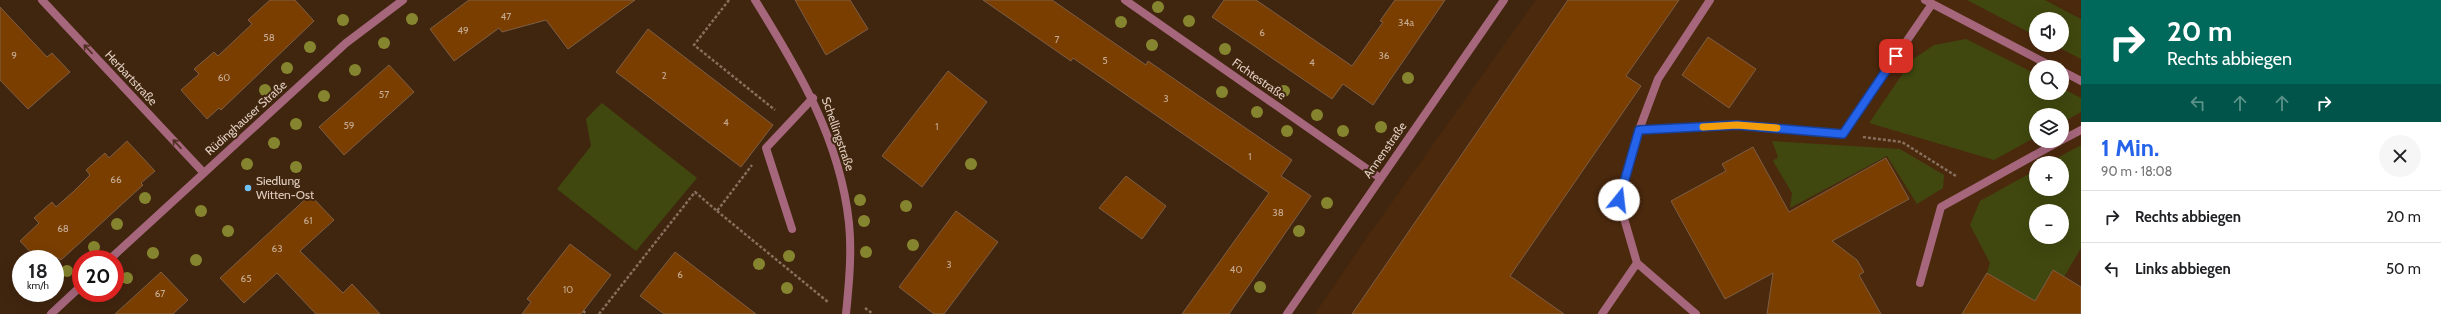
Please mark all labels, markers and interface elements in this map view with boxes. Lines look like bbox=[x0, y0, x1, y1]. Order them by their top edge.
house number: 47 bbox=[501, 10, 511, 23]
map controls bbox=[2029, 12, 2069, 244]
button: sound bbox=[2029, 12, 2069, 52]
text: 20 m bbox=[2167, 14, 2232, 48]
house number: 34a bbox=[1398, 16, 1414, 29]
icon: right bbox=[2101, 16, 2153, 68]
house number: 49 bbox=[457, 24, 469, 37]
house number: 6 bbox=[1259, 26, 1265, 39]
house number: 58 bbox=[263, 31, 275, 44]
house number: 7 bbox=[1054, 33, 1060, 46]
pin bbox=[1879, 39, 1913, 73]
one-way arrow bbox=[83, 44, 93, 54]
icon: arrive bbox=[1885, 45, 1907, 67]
street label: Herbartstraße bbox=[102, 47, 161, 108]
text: Rechts abbiegen bbox=[2167, 48, 2292, 70]
house number: 9 bbox=[11, 49, 17, 62]
house number: 36 bbox=[1378, 49, 1390, 62]
house number: 5 bbox=[1102, 54, 1108, 67]
street label: Fichtestraße bbox=[1229, 55, 1289, 103]
house number: 4 bbox=[1309, 56, 1315, 69]
button: search bbox=[2029, 60, 2069, 100]
house number: 2 bbox=[661, 69, 667, 82]
house number: 60 bbox=[218, 71, 230, 84]
street label: Rüdinghauser Straße bbox=[202, 77, 290, 158]
house number: 57 bbox=[379, 88, 389, 101]
house number: 3 bbox=[1163, 92, 1169, 105]
icon: left bbox=[2187, 92, 2209, 114]
icon: ahead bbox=[2229, 92, 2251, 114]
icon: ahead bbox=[2271, 92, 2293, 114]
icon: right bbox=[2313, 92, 2335, 114]
street label: Schellingstraße bbox=[819, 95, 858, 173]
button: layers bbox=[2029, 108, 2069, 148]
house number: 4 bbox=[723, 116, 729, 129]
house number: 59 bbox=[343, 119, 355, 132]
street label: Annenstraße bbox=[1360, 119, 1409, 181]
house number: 1 bbox=[935, 120, 939, 133]
text: 1 Min. bbox=[2101, 133, 2159, 162]
button: close bbox=[2379, 135, 2421, 177]
one-way arrow bbox=[172, 139, 182, 149]
house number: 1 bbox=[1248, 150, 1252, 163]
button: + bbox=[2029, 156, 2069, 196]
text: 90 m · 18:08 bbox=[2101, 163, 2173, 179]
house number: 66 bbox=[110, 173, 122, 186]
place label: Siedlung Witten-Ost bbox=[256, 173, 314, 202]
position arrow bbox=[1598, 179, 1640, 221]
marker: Siedlung Witten-Ost bbox=[243, 183, 253, 193]
button: − bbox=[2029, 204, 2069, 244]
house number: 38 bbox=[1272, 206, 1284, 219]
icon: right bbox=[2101, 206, 2123, 228]
text: Rechts abbiegen bbox=[2135, 208, 2241, 226]
text: 20 m bbox=[2386, 208, 2421, 226]
house number: 61 bbox=[304, 214, 312, 227]
house number: 68 bbox=[57, 222, 69, 235]
house number: 63 bbox=[271, 242, 283, 255]
speed limit sign: 20 bbox=[72, 250, 124, 302]
house number: 3 bbox=[946, 258, 952, 271]
icon: left bbox=[2101, 258, 2123, 280]
text: 18 bbox=[28, 259, 48, 283]
text: Links abbiegen bbox=[2135, 260, 2231, 278]
text: 50 m bbox=[2386, 260, 2421, 278]
house number: 40 bbox=[1230, 263, 1242, 276]
house number: 6 bbox=[677, 268, 683, 281]
house number: 65 bbox=[240, 272, 252, 285]
text: km/h bbox=[27, 279, 49, 292]
house number: 10 bbox=[563, 283, 573, 296]
house number: 67 bbox=[155, 287, 165, 300]

